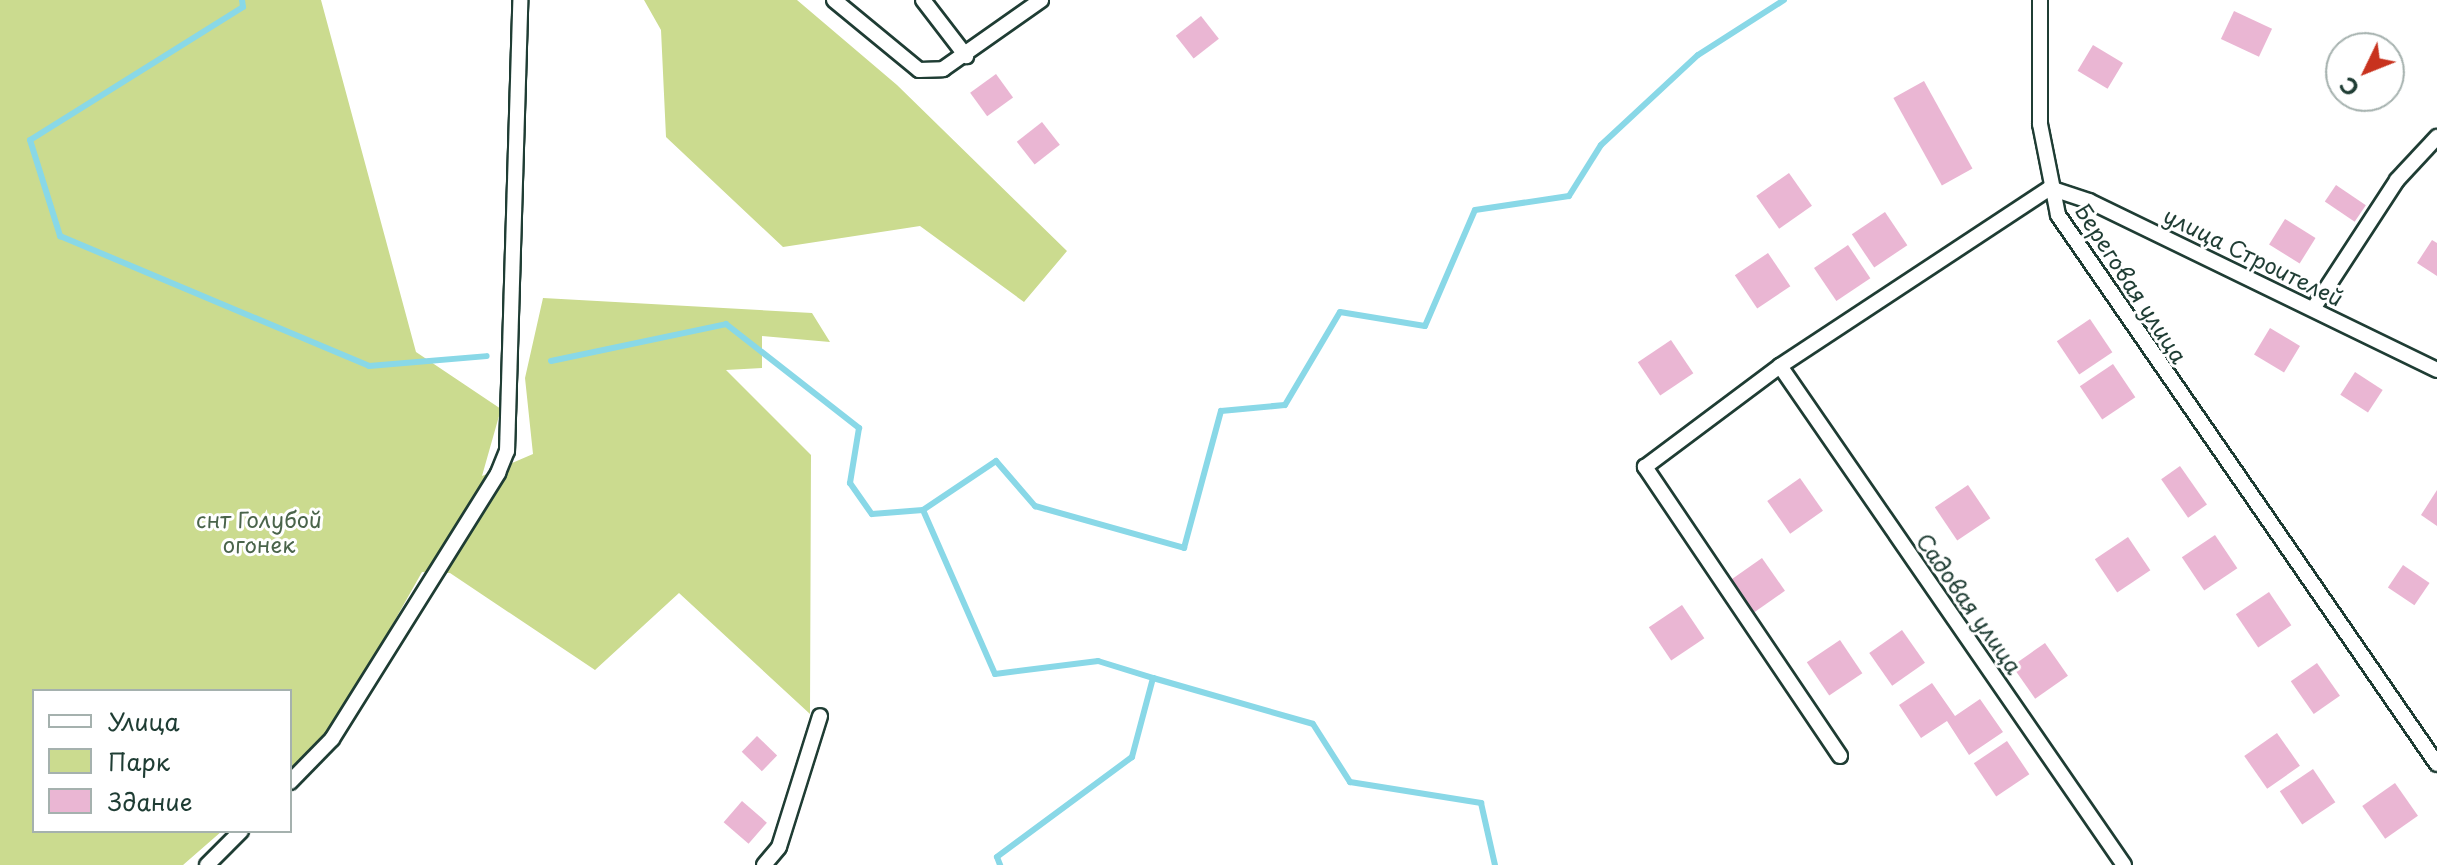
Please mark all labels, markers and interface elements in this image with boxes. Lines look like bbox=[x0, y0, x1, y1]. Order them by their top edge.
north arrow bbox=[2325, 32, 2405, 112]
text: С bbox=[2331, 70, 2366, 105]
street label: Береговая улица bbox=[2071, 198, 2193, 368]
street label: улица Строителей bbox=[2159, 201, 2349, 311]
park label: снт Голубой огонек bbox=[195, 505, 323, 556]
street label: Садовая улица bbox=[1912, 527, 2028, 679]
legend bbox=[32, 689, 292, 833]
text: Улица bbox=[108, 703, 180, 739]
text: Парк bbox=[108, 743, 170, 779]
text: Здание bbox=[108, 783, 193, 819]

